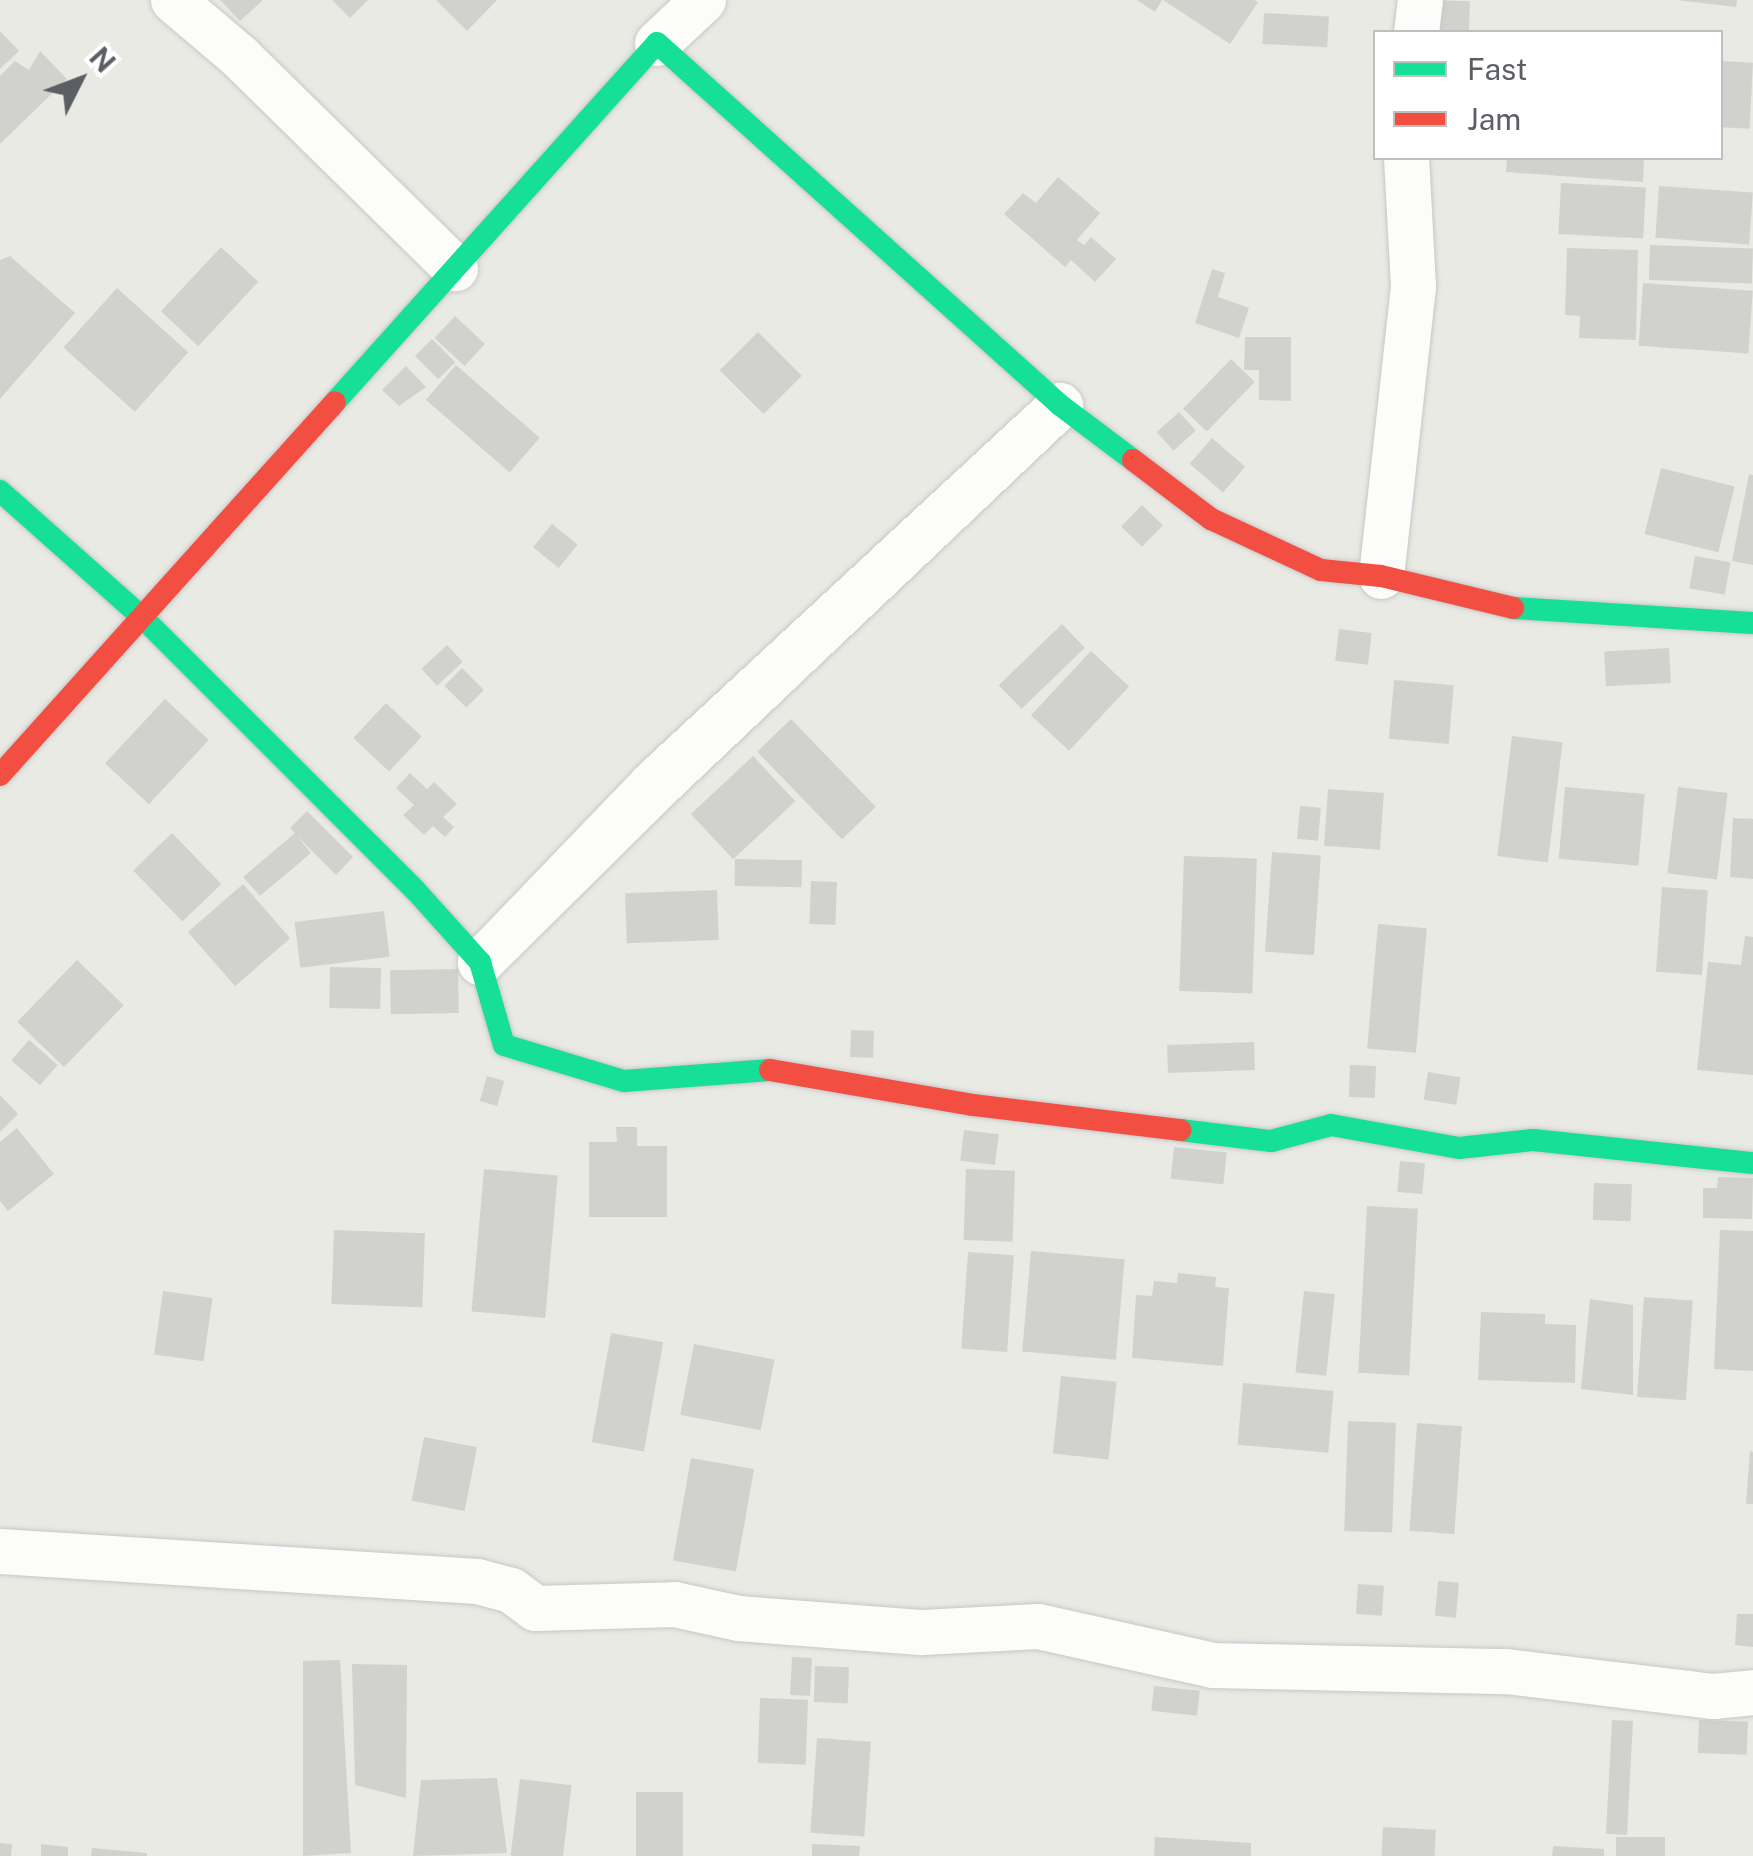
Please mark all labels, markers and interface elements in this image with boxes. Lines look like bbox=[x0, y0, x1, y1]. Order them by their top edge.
north arrow bbox=[30, 30, 130, 130]
legend bbox=[1373, 30, 1723, 160]
text: N bbox=[83, 40, 122, 79]
text: Fast bbox=[1467, 51, 1527, 87]
text: Jam bbox=[1467, 101, 1521, 137]

